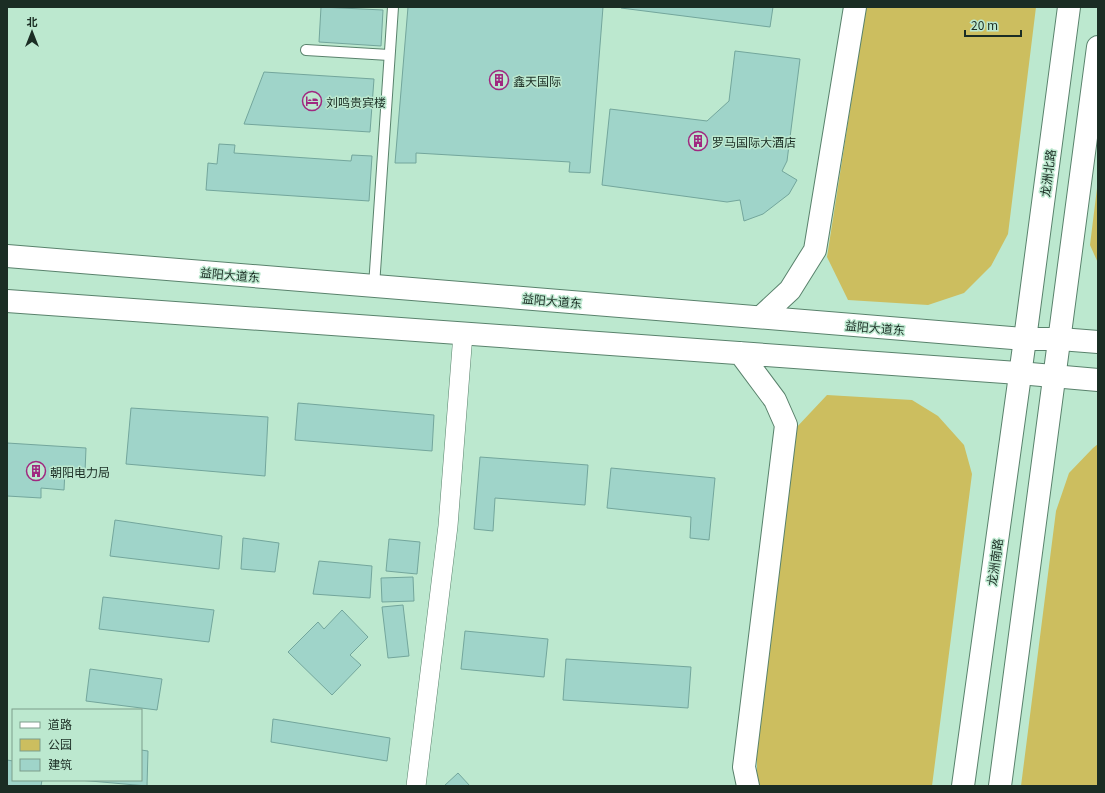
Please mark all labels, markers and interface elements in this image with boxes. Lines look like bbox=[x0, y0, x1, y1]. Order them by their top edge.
north arrow bbox=[12, 12, 52, 52]
scale bar bbox=[965, 12, 1021, 38]
text: 北 bbox=[27, 13, 38, 29]
text: 20 m bbox=[971, 16, 998, 33]
building icon: 鑫天国际 bbox=[488, 69, 510, 91]
place label: 鑫天国际 bbox=[513, 72, 561, 89]
hotel icon: 刘鸣贵宾楼 bbox=[301, 90, 323, 112]
place label: 刘鸣贵宾楼 bbox=[326, 93, 386, 110]
building icon: 罗马国际大酒店 bbox=[687, 130, 709, 152]
place label: 罗马国际大酒店 bbox=[712, 133, 796, 150]
street label: 龙洲北路 bbox=[1036, 148, 1058, 198]
street label: 益阳大道东 bbox=[199, 263, 261, 285]
street label: 益阳大道东 bbox=[521, 289, 583, 311]
street label: 益阳大道东 bbox=[844, 316, 906, 338]
building icon: 朝阳电力局 bbox=[25, 460, 47, 482]
place label: 朝阳电力局 bbox=[50, 463, 110, 480]
street label: 龙洲南路 bbox=[982, 537, 1006, 587]
legend bbox=[12, 709, 142, 781]
text: 道路 bbox=[48, 715, 72, 732]
text: 公园 bbox=[48, 735, 72, 752]
text: 建筑 bbox=[48, 755, 72, 772]

